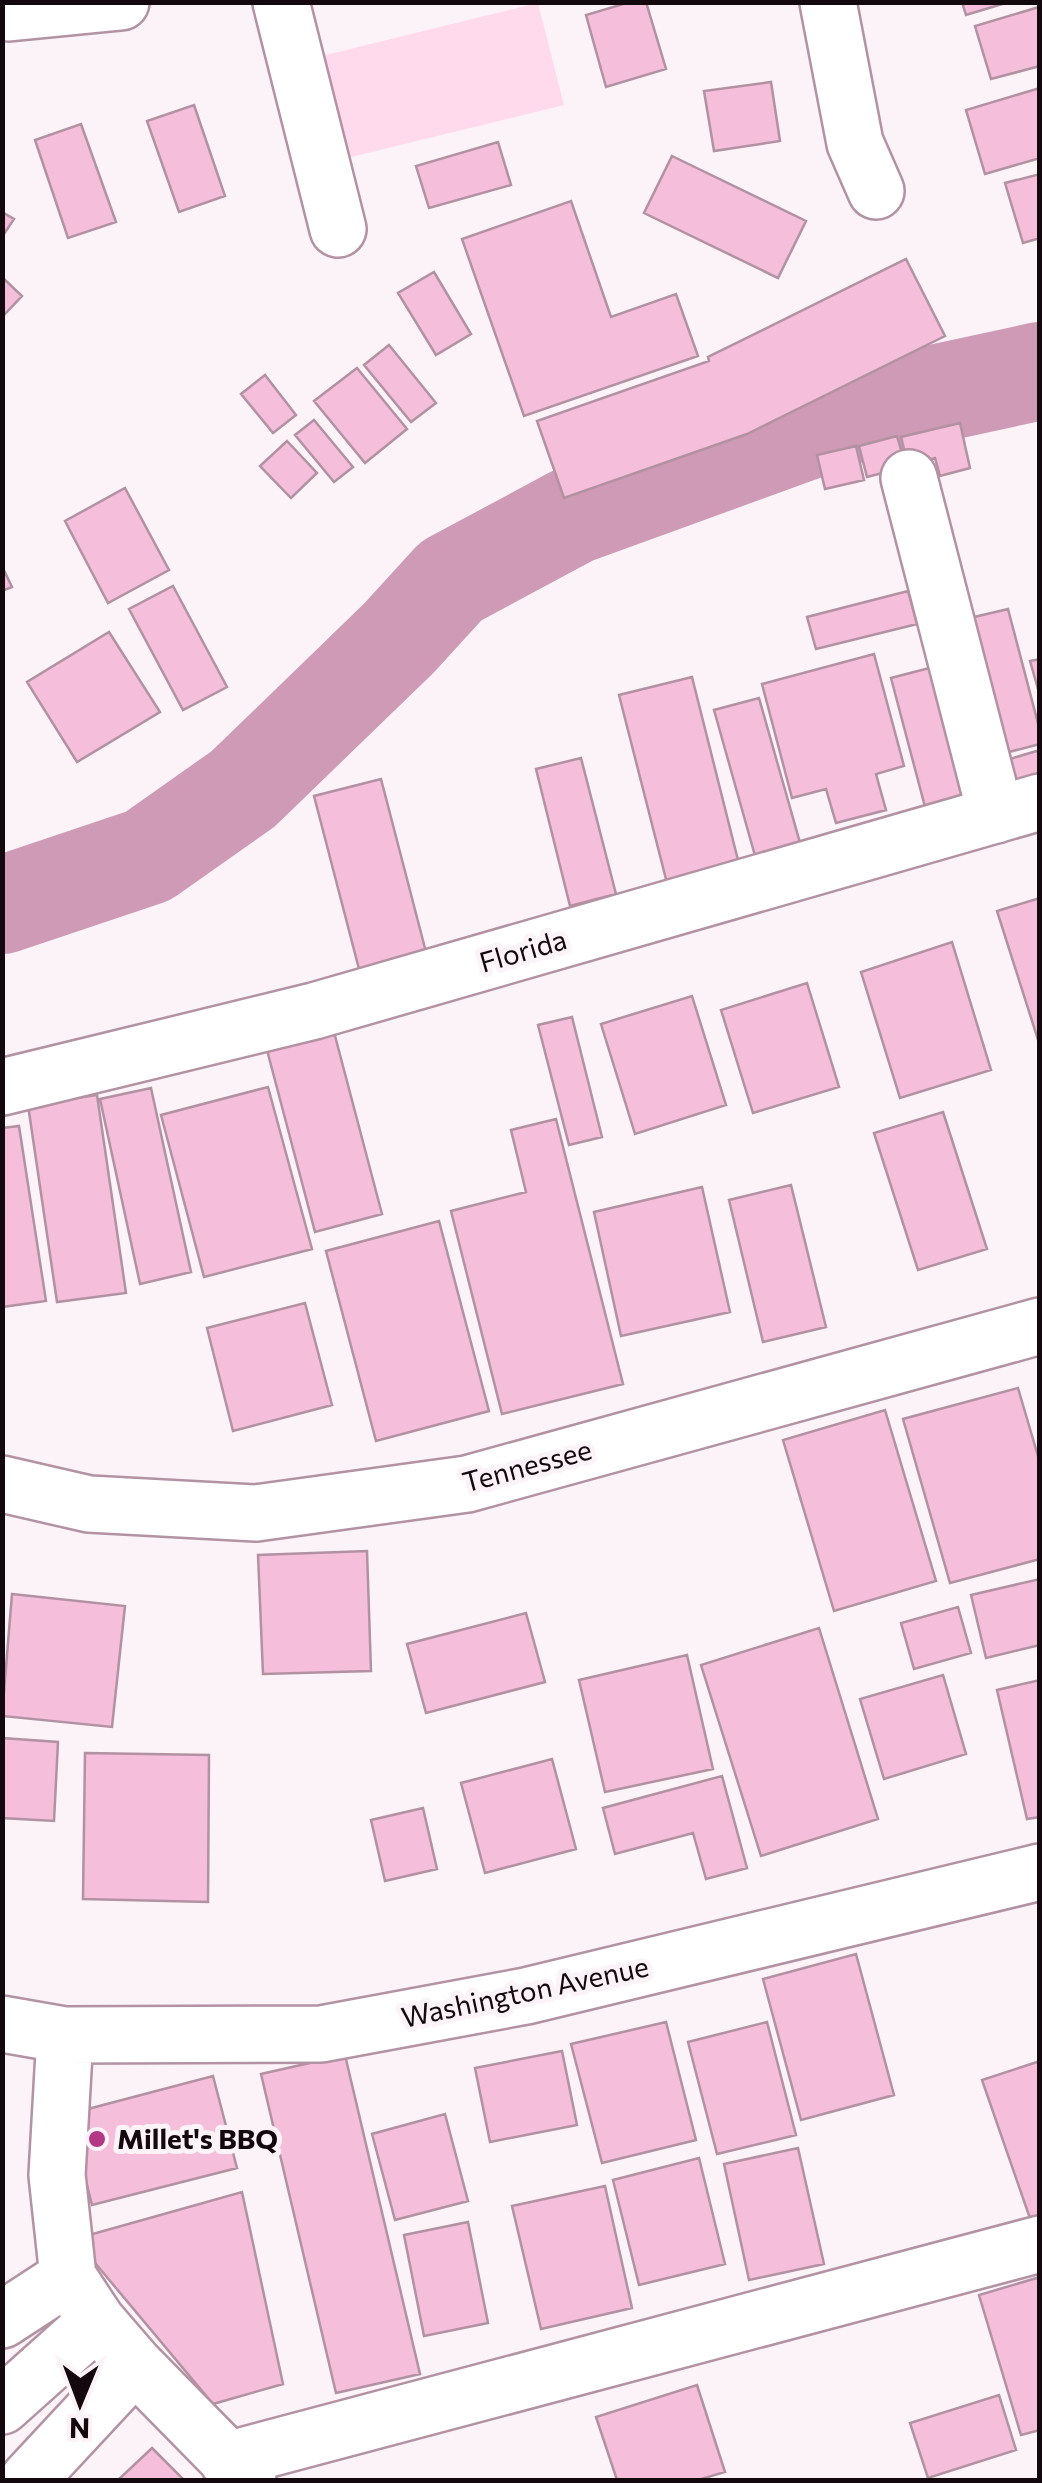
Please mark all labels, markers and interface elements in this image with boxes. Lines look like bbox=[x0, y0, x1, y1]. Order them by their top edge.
street label: Florida bbox=[475, 921, 570, 979]
street label: Tennessee bbox=[458, 1431, 595, 1499]
street label: Washington Avenue bbox=[398, 1948, 651, 2034]
place label: Millet's BBQ bbox=[117, 2121, 278, 2155]
marker: Millet's BBQ bbox=[86, 2128, 108, 2150]
north arrow bbox=[30, 2353, 130, 2453]
text: N bbox=[69, 2412, 90, 2446]

